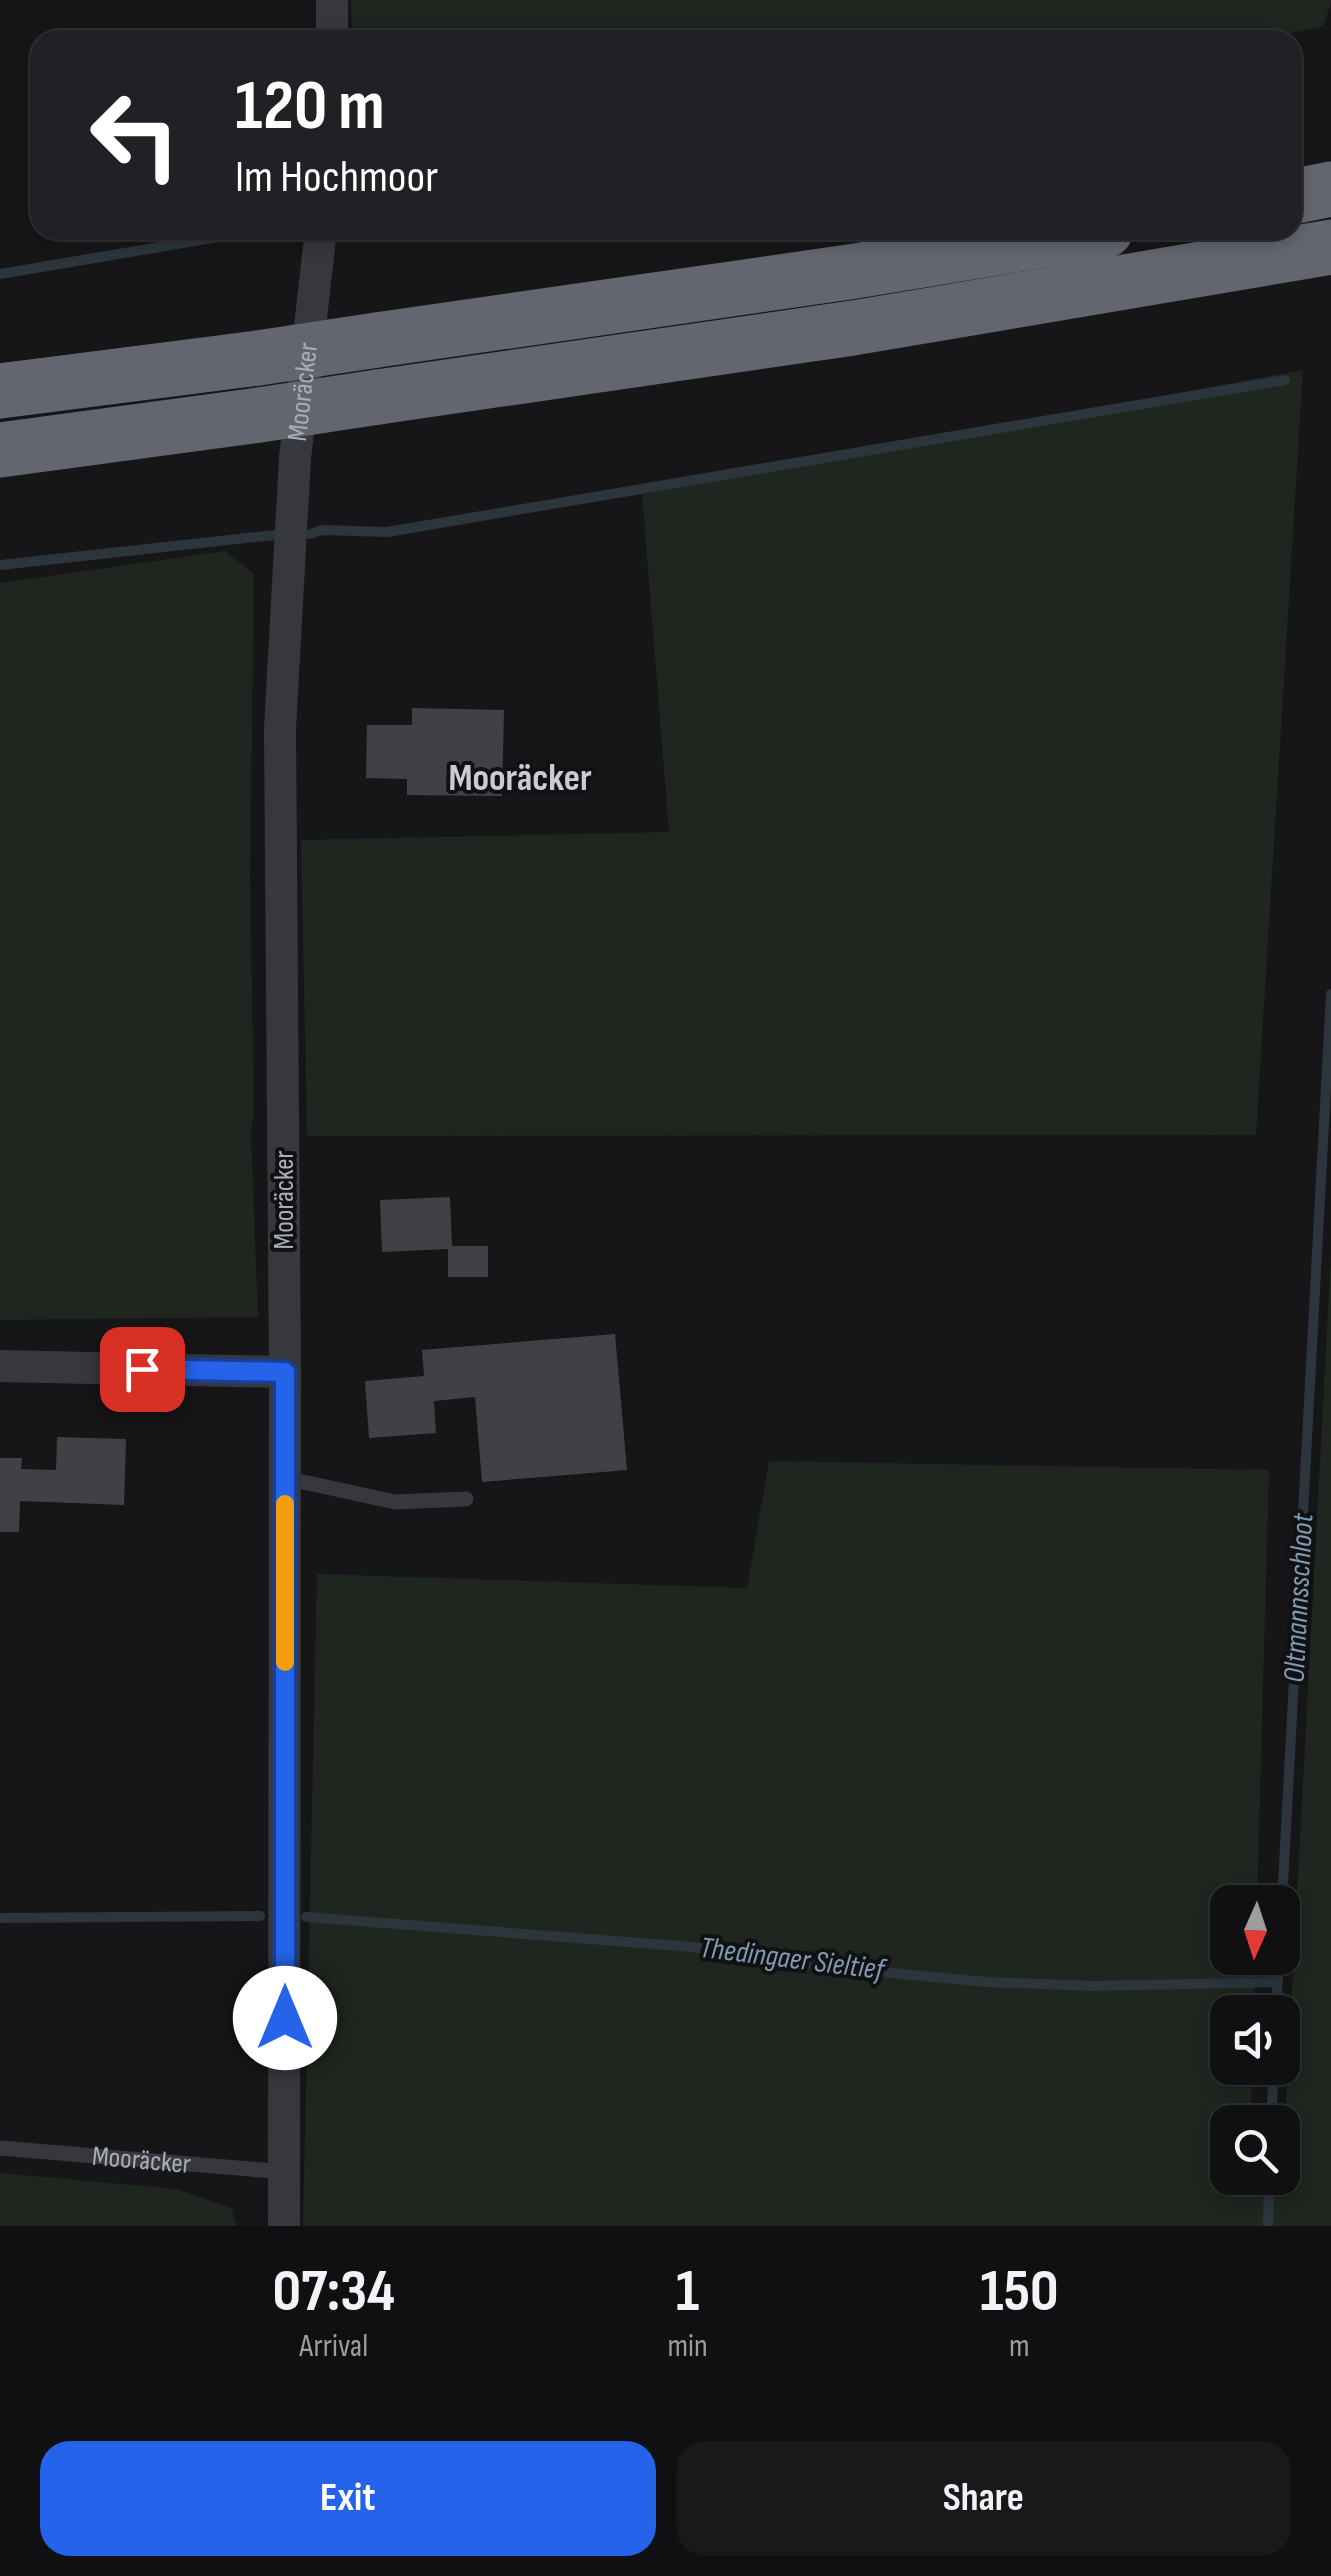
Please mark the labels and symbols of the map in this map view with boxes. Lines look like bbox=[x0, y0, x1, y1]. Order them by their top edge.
street label: Mooräcker bbox=[281, 341, 325, 443]
district label: Mooräcker bbox=[448, 756, 592, 801]
street label: Mooräcker bbox=[268, 1151, 301, 1249]
pin bbox=[100, 1327, 185, 1412]
water label: Oltmannsschloot bbox=[1277, 1512, 1321, 1683]
north arrow bbox=[1210, 1885, 1300, 1975]
water label: Thedingaer Sieltief bbox=[698, 1930, 889, 1988]
position arrow bbox=[233, 1966, 337, 2070]
street label: Mooräcker bbox=[91, 2139, 192, 2181]

